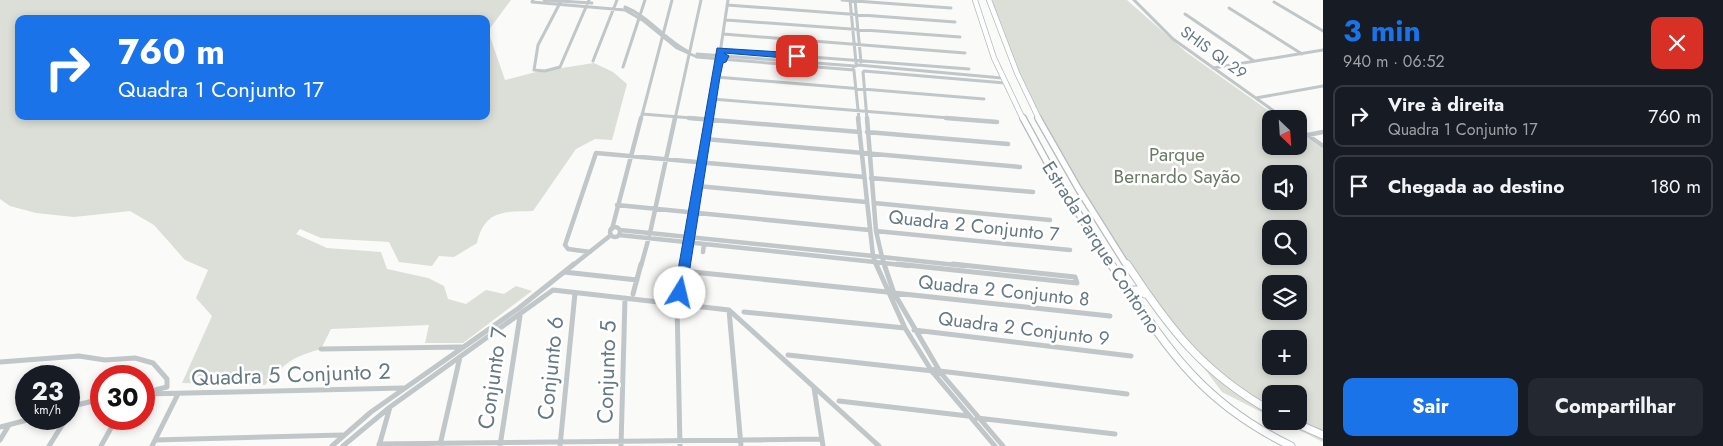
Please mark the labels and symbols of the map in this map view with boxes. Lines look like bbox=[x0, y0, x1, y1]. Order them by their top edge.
street label: SHIS QI 29 bbox=[1176, 20, 1252, 84]
pin bbox=[776, 35, 818, 77]
north arrow bbox=[1262, 110, 1308, 155]
park label: Parque Bernardo Sayão bbox=[1114, 141, 1240, 190]
street label: Estrada Parque Contorno bbox=[1036, 156, 1168, 339]
street label: Quadra 2 Conjunto 7 bbox=[887, 203, 1061, 248]
position arrow bbox=[653, 266, 705, 318]
street label: Quadra 2 Conjunto 8 bbox=[917, 268, 1091, 313]
street label: Quadra 2 Conjunto 9 bbox=[937, 305, 1111, 352]
street label: Conjunto 6 bbox=[529, 315, 571, 421]
street label: Conjunto 5 bbox=[588, 320, 624, 424]
street label: Conjunto 7 bbox=[469, 324, 515, 431]
street label: Quadra 5 Conjunto 2 bbox=[191, 355, 391, 393]
speed limit sign: 30 bbox=[90, 365, 155, 430]

